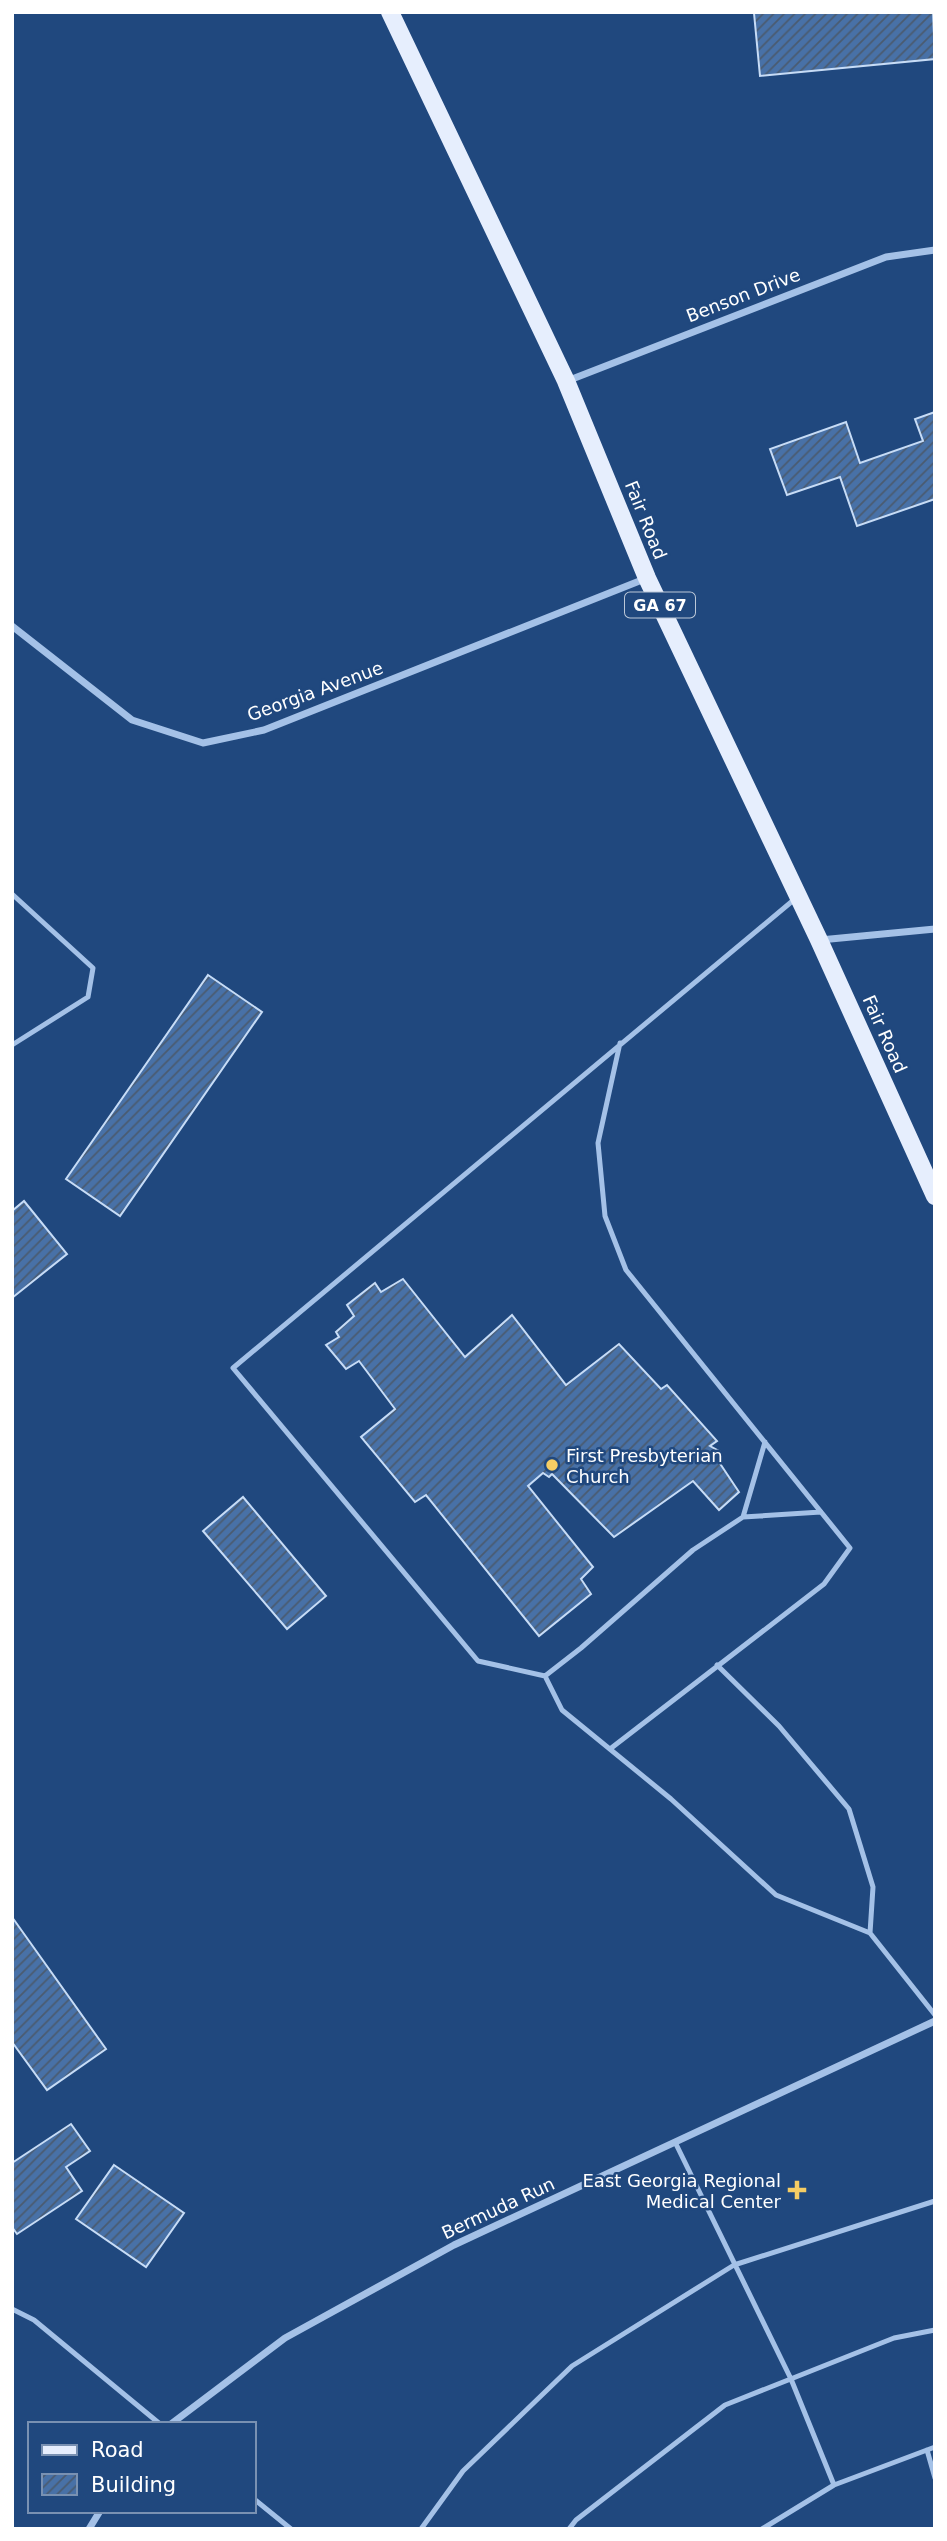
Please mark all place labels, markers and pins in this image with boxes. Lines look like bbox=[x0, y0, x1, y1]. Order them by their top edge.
place label: First Presbyterian Church bbox=[566, 1445, 723, 1487]
marker: First Presbyterian Church bbox=[544, 1457, 560, 1473]
place label: East Georgia Regional Medical Center bbox=[582, 2170, 782, 2212]
marker: East Georgia Regional Medical Center bbox=[787, 2180, 807, 2200]

